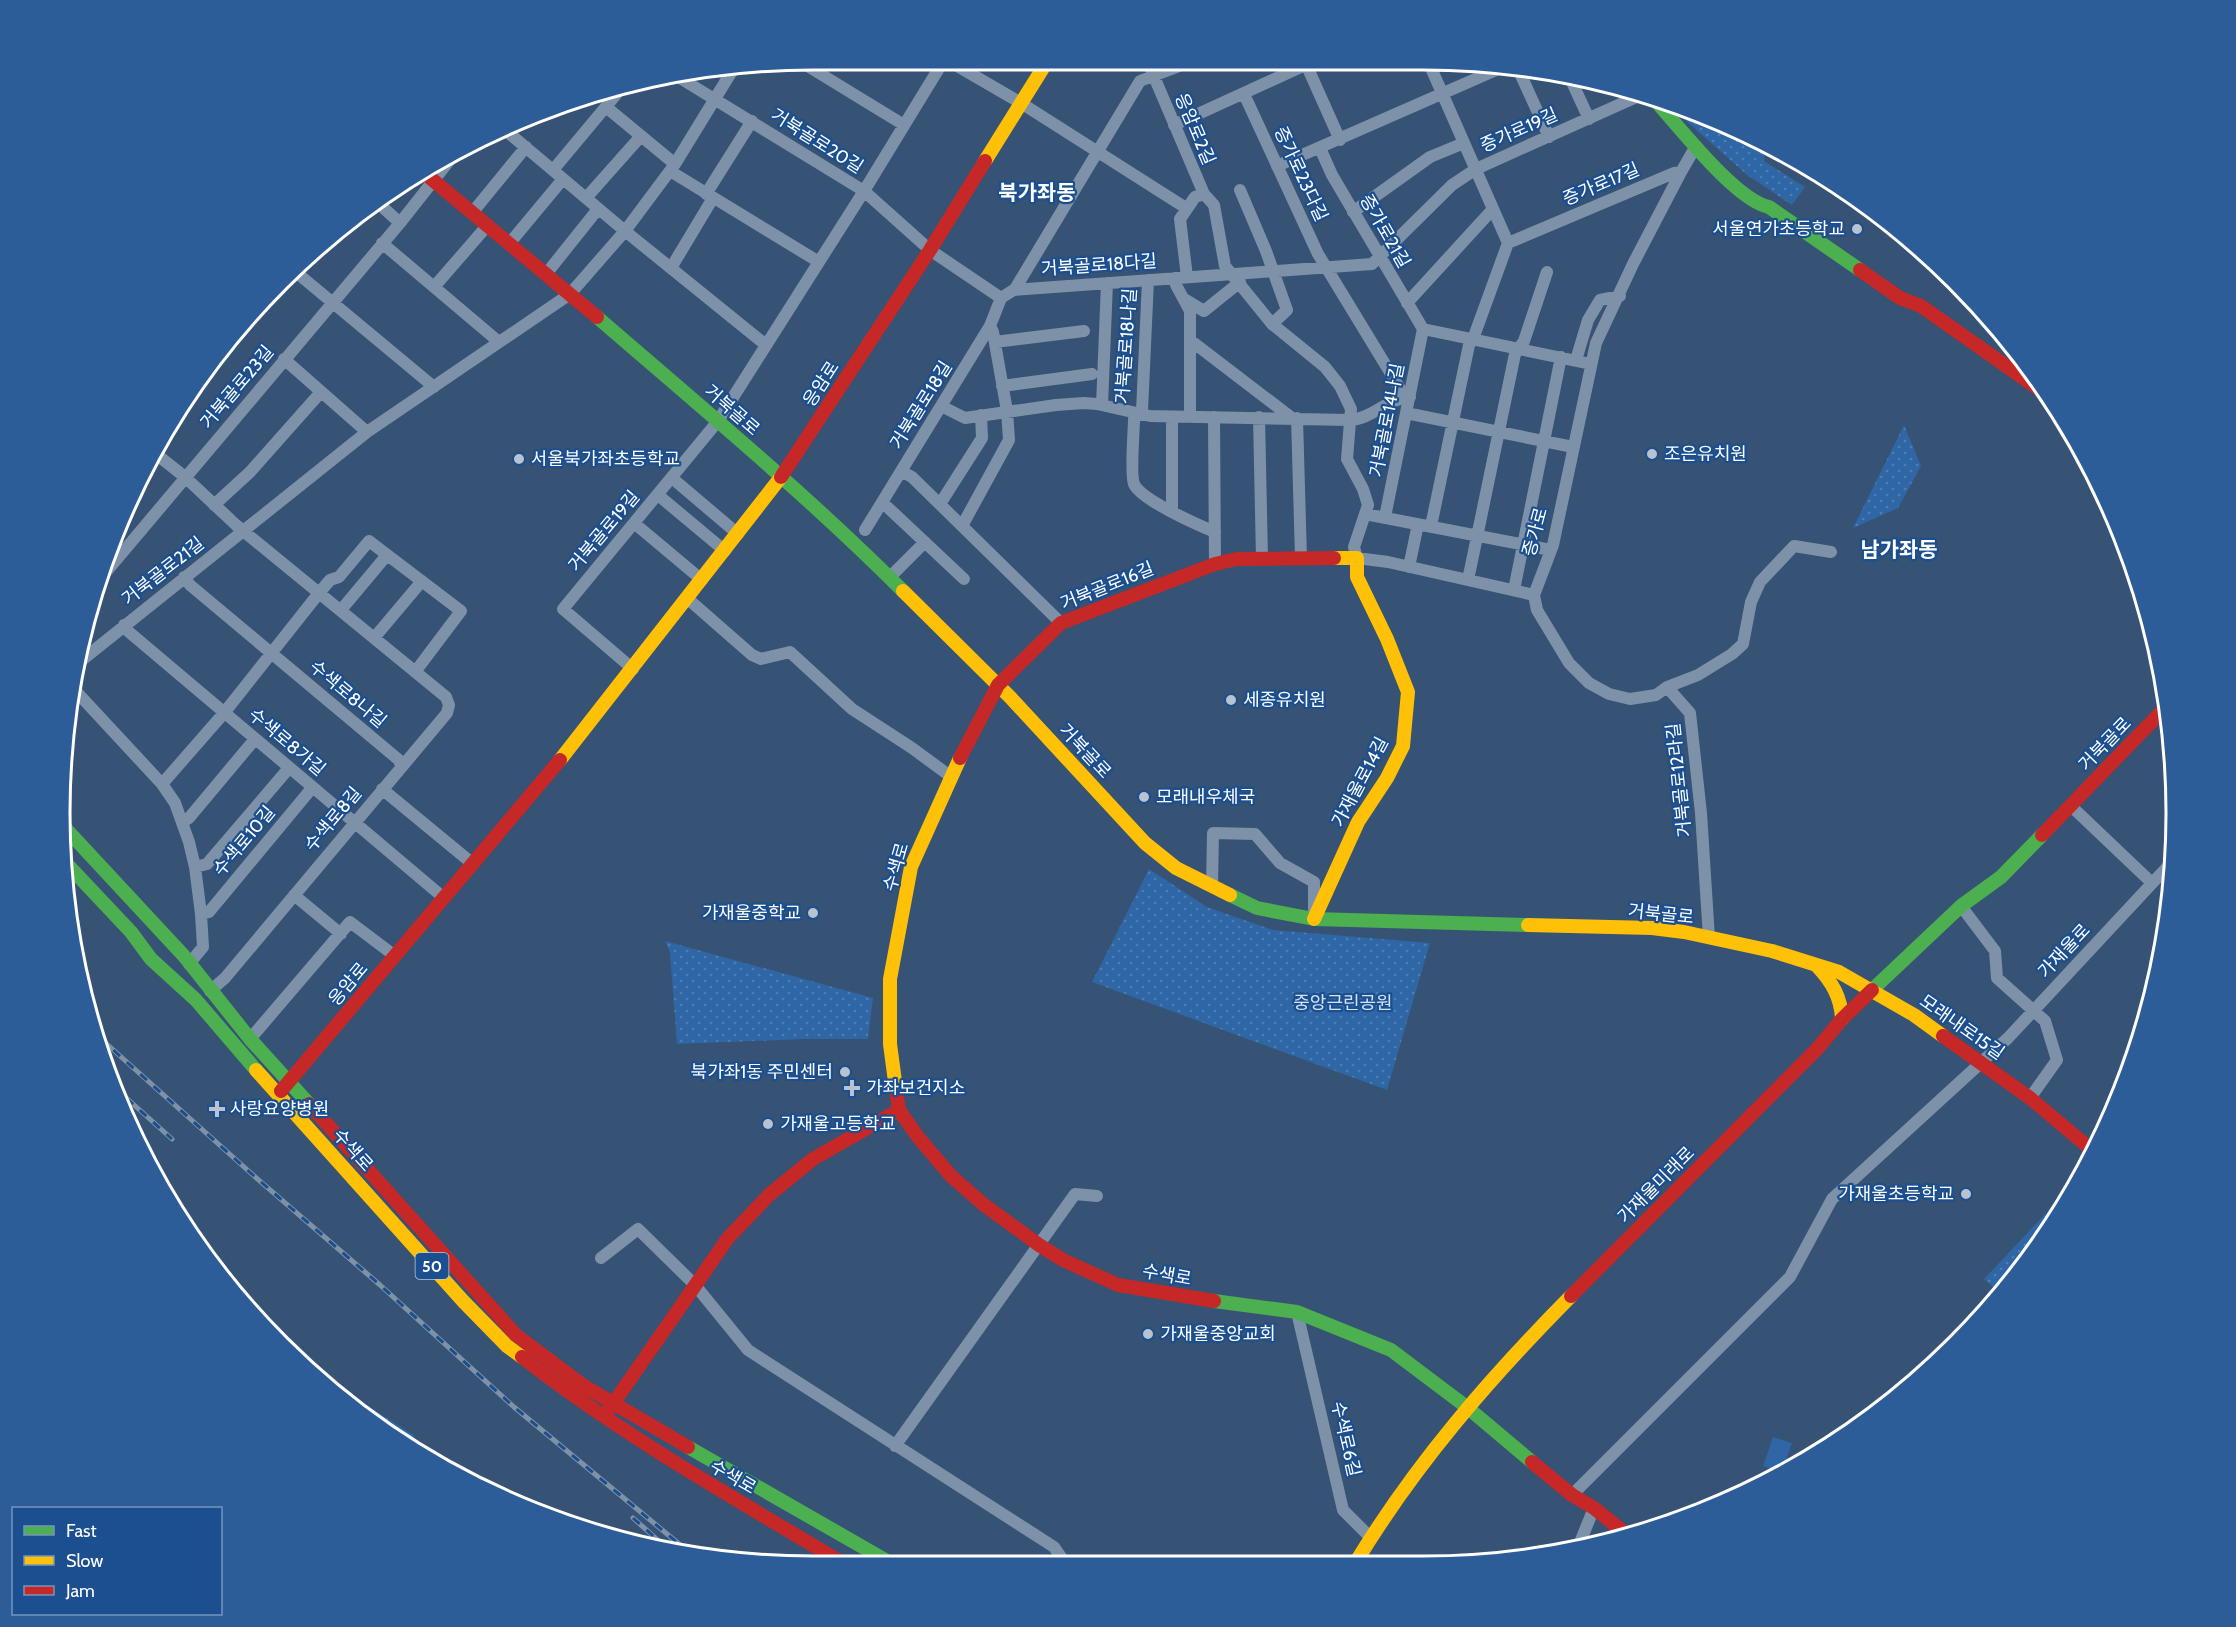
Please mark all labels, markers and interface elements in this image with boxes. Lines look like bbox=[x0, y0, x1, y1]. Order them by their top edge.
street label: 응암로2길 bbox=[1170, 90, 1220, 168]
street label: 증가로19길 bbox=[1477, 103, 1561, 157]
street label: 거북골로20길 bbox=[767, 104, 867, 178]
street label: 증가로23다길 bbox=[1269, 123, 1333, 225]
street label: 증가로17길 bbox=[1559, 158, 1643, 210]
district label: 북가좌동 bbox=[998, 180, 1076, 205]
street label: 증가로21길 bbox=[1355, 190, 1415, 272]
place label: 서울연가초등학교 bbox=[1713, 218, 1845, 240]
marker: 서울연가초등학교 bbox=[1850, 222, 1864, 236]
street label: 거북골로18다길 bbox=[1040, 250, 1158, 280]
street label: 거북골로18나길 bbox=[1111, 287, 1141, 405]
street label: 거북골로23길 bbox=[196, 341, 278, 433]
street label: 응암로 bbox=[798, 357, 844, 411]
street label: 거북골로18길 bbox=[885, 357, 957, 453]
street label: 거북골로14나길 bbox=[1365, 361, 1409, 479]
street label: 거북골로 bbox=[700, 380, 764, 440]
place label: 조은유치원 bbox=[1664, 443, 1747, 465]
marker: 조은유치원 bbox=[1645, 447, 1659, 461]
place label: 서울북가좌초등학교 bbox=[531, 448, 680, 470]
marker: 서울북가좌초등학교 bbox=[512, 452, 526, 466]
street label: 거북골로19길 bbox=[564, 486, 644, 576]
street label: 증가로 bbox=[1518, 505, 1552, 559]
street label: 거북골로21길 bbox=[118, 532, 208, 610]
district label: 남가좌동 bbox=[1860, 537, 1938, 562]
street label: 거북골로16길 bbox=[1057, 557, 1157, 615]
street label: 수색로8나길 bbox=[305, 655, 391, 733]
place label: 세종유치원 bbox=[1243, 689, 1326, 711]
marker: 세종유치원 bbox=[1224, 693, 1238, 707]
street label: 수색로8가길 bbox=[244, 703, 330, 781]
street label: 거북골로 bbox=[2074, 713, 2136, 775]
street label: 거북골로 bbox=[1054, 719, 1116, 783]
street label: 거북골로12라길 bbox=[1662, 722, 1696, 838]
street label: 가재울로14길 bbox=[1327, 733, 1393, 831]
street label: 수색로8길 bbox=[300, 782, 366, 856]
place label: 모래내우체국 bbox=[1156, 786, 1255, 808]
marker: 모래내우체국 bbox=[1137, 790, 1151, 804]
street label: 수색로10길 bbox=[208, 801, 280, 881]
street label: 수색로 bbox=[879, 840, 913, 894]
street label: 거북골로 bbox=[1627, 900, 1695, 928]
place label: 가재울중학교 bbox=[702, 902, 801, 924]
marker: 가재울중학교 bbox=[806, 906, 820, 920]
street label: 가재울로 bbox=[2033, 919, 2095, 983]
street label: 응암로 bbox=[324, 958, 372, 1010]
street label: 모래내로15길 bbox=[1915, 990, 2009, 1064]
park label: 중앙근린공원 bbox=[1293, 992, 1393, 1014]
place label: 북가좌1동 주민센터 bbox=[691, 1061, 833, 1083]
marker: 북가좌1동 주민센터 bbox=[838, 1065, 852, 1079]
place label: 가좌보건지소 bbox=[866, 1077, 965, 1099]
marker: 가좌보건지소 bbox=[843, 1079, 861, 1097]
place label: 사랑요양병원 bbox=[230, 1098, 329, 1120]
marker: 사랑요양병원 bbox=[208, 1100, 226, 1118]
place label: 가재울고등학교 bbox=[780, 1113, 896, 1135]
marker: 가재울고등학교 bbox=[761, 1117, 775, 1131]
street label: 수색로 bbox=[328, 1124, 378, 1176]
street label: 가재울미래로 bbox=[1613, 1142, 1699, 1228]
place label: 가재울초등학교 bbox=[1838, 1183, 1954, 1205]
marker: 가재울초등학교 bbox=[1959, 1187, 1973, 1201]
road number: 50 bbox=[416, 1253, 448, 1279]
street label: 수색로 bbox=[1141, 1260, 1193, 1290]
place label: 가재울중앙교회 bbox=[1160, 1323, 1276, 1345]
marker: 가재울중앙교회 bbox=[1141, 1327, 1155, 1341]
street label: 수색로6길 bbox=[1327, 1399, 1365, 1479]
street label: 수색로 bbox=[706, 1455, 760, 1499]
legend bbox=[12, 1507, 222, 1615]
text: Fast bbox=[66, 1520, 97, 1542]
text: Slow bbox=[66, 1550, 103, 1572]
text: Jam bbox=[65, 1580, 95, 1602]

